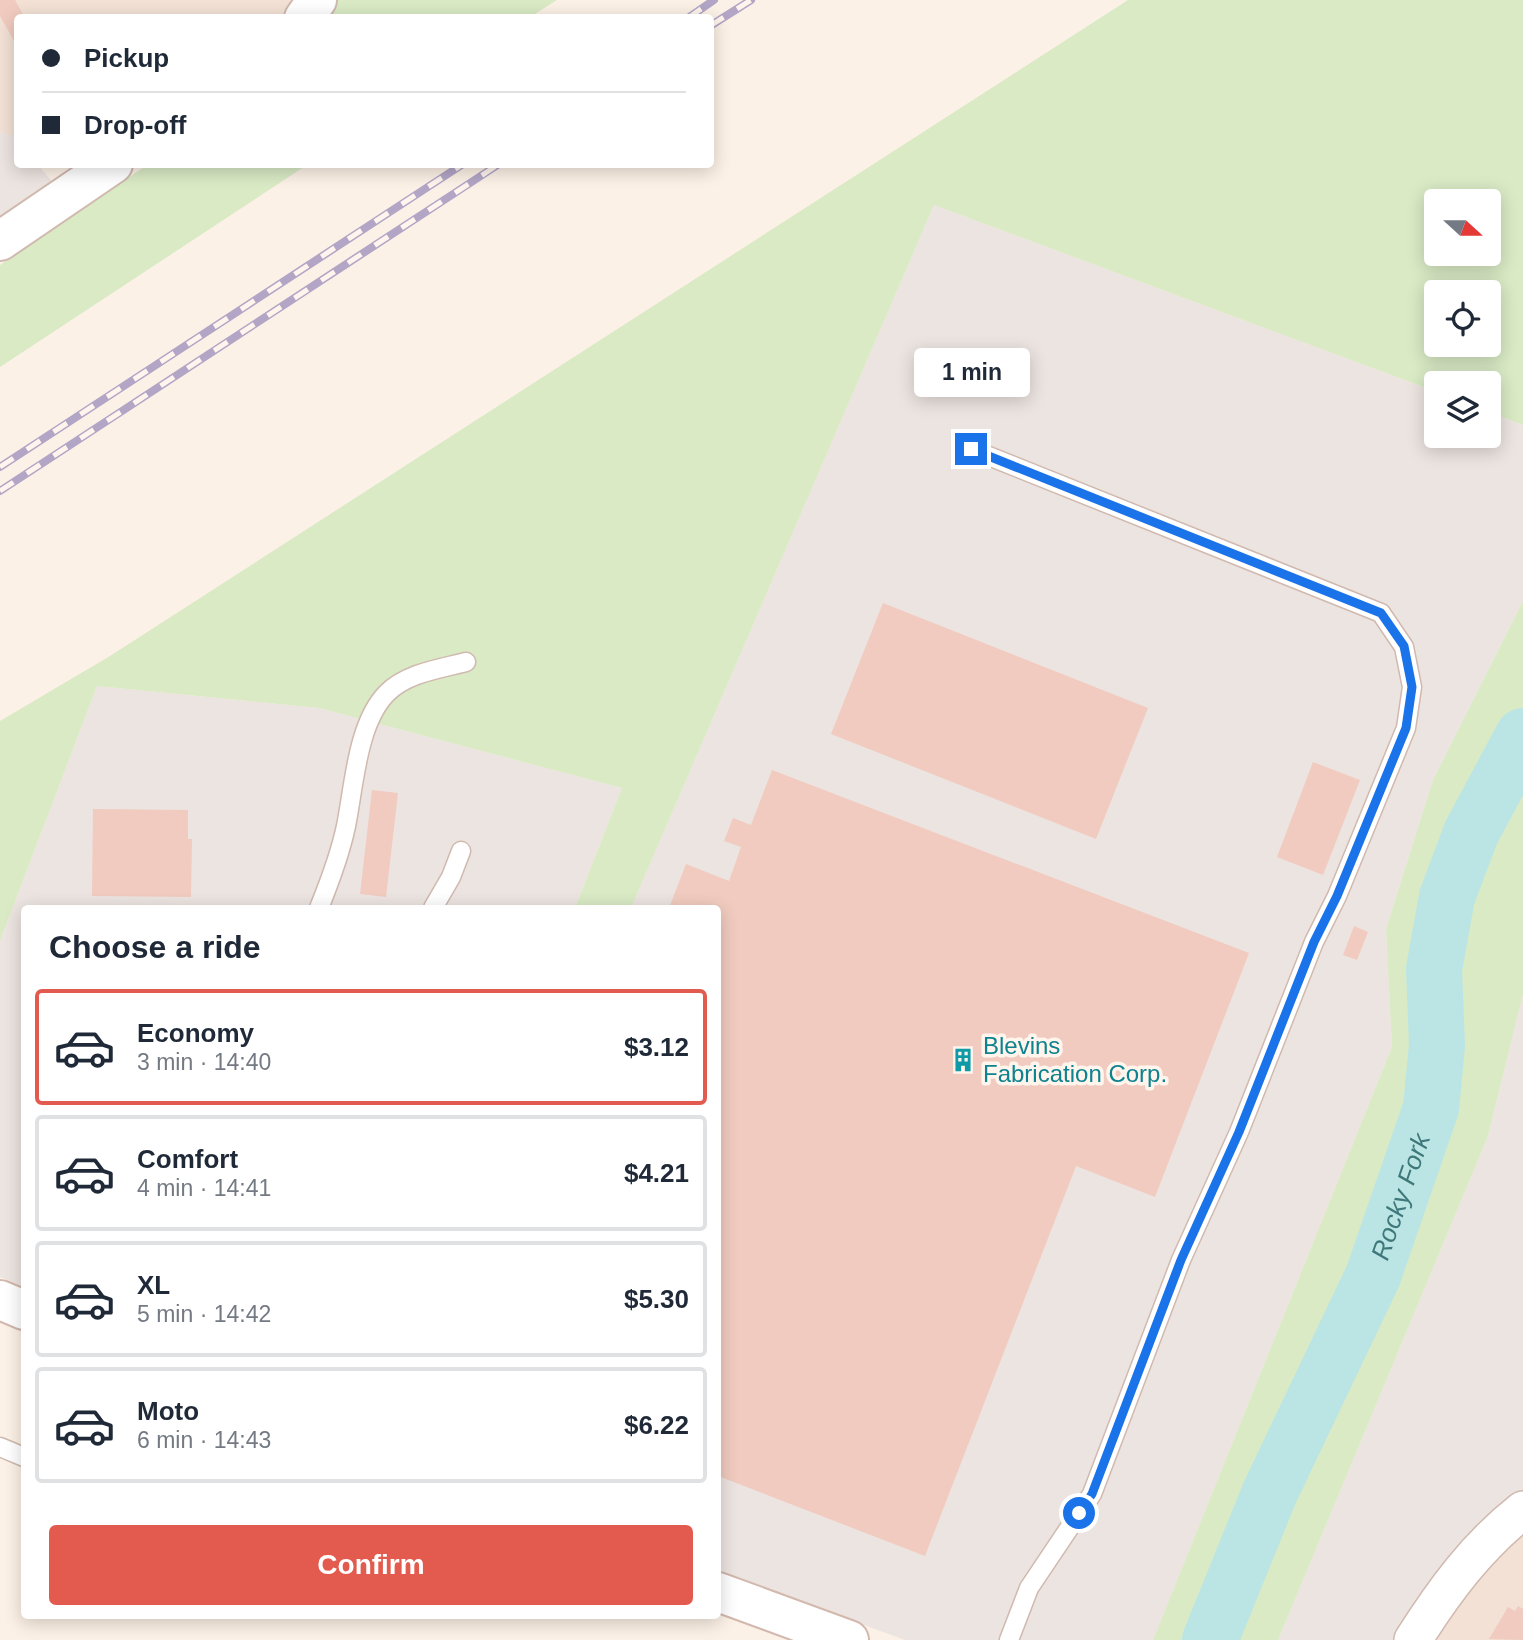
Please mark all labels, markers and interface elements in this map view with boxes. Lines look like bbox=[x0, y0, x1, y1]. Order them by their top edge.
text: Pickup bbox=[84, 43, 169, 73]
text: Drop-off bbox=[84, 110, 187, 140]
north arrow bbox=[1424, 189, 1502, 266]
map controls bbox=[1424, 189, 1501, 448]
button: locate bbox=[1424, 280, 1501, 357]
callout: 1 min bbox=[913, 348, 1029, 396]
text: 1 min bbox=[942, 359, 1002, 385]
button: layers bbox=[1424, 371, 1501, 448]
route end bbox=[955, 433, 987, 465]
text: Choose a ride bbox=[49, 929, 261, 965]
icon: car bbox=[53, 1016, 116, 1079]
text: Economy bbox=[137, 1018, 254, 1048]
text: $3.12 bbox=[624, 1032, 689, 1062]
place label: Blevins Fabrication Corp. bbox=[983, 1032, 1167, 1087]
building icon: Blevins Fabrication Corp. bbox=[949, 1046, 977, 1074]
text: 3 min · 14:40 bbox=[137, 1049, 271, 1075]
water label: Rocky Fork bbox=[1365, 1128, 1437, 1264]
icon: car bbox=[53, 1142, 116, 1205]
text: Comfort bbox=[137, 1144, 238, 1174]
text: $4.21 bbox=[624, 1158, 689, 1188]
text: 4 min · 14:41 bbox=[137, 1175, 271, 1201]
icon: car bbox=[53, 1268, 116, 1331]
text: XL bbox=[137, 1270, 170, 1300]
text: $5.30 bbox=[624, 1284, 689, 1314]
text: 5 min · 14:42 bbox=[137, 1301, 271, 1327]
icon: car bbox=[53, 1394, 116, 1457]
text: Moto bbox=[137, 1396, 199, 1426]
text: $6.22 bbox=[624, 1410, 689, 1440]
text: 6 min · 14:43 bbox=[137, 1427, 271, 1453]
route start bbox=[1063, 1497, 1095, 1529]
button: Confirm bbox=[49, 1525, 693, 1605]

